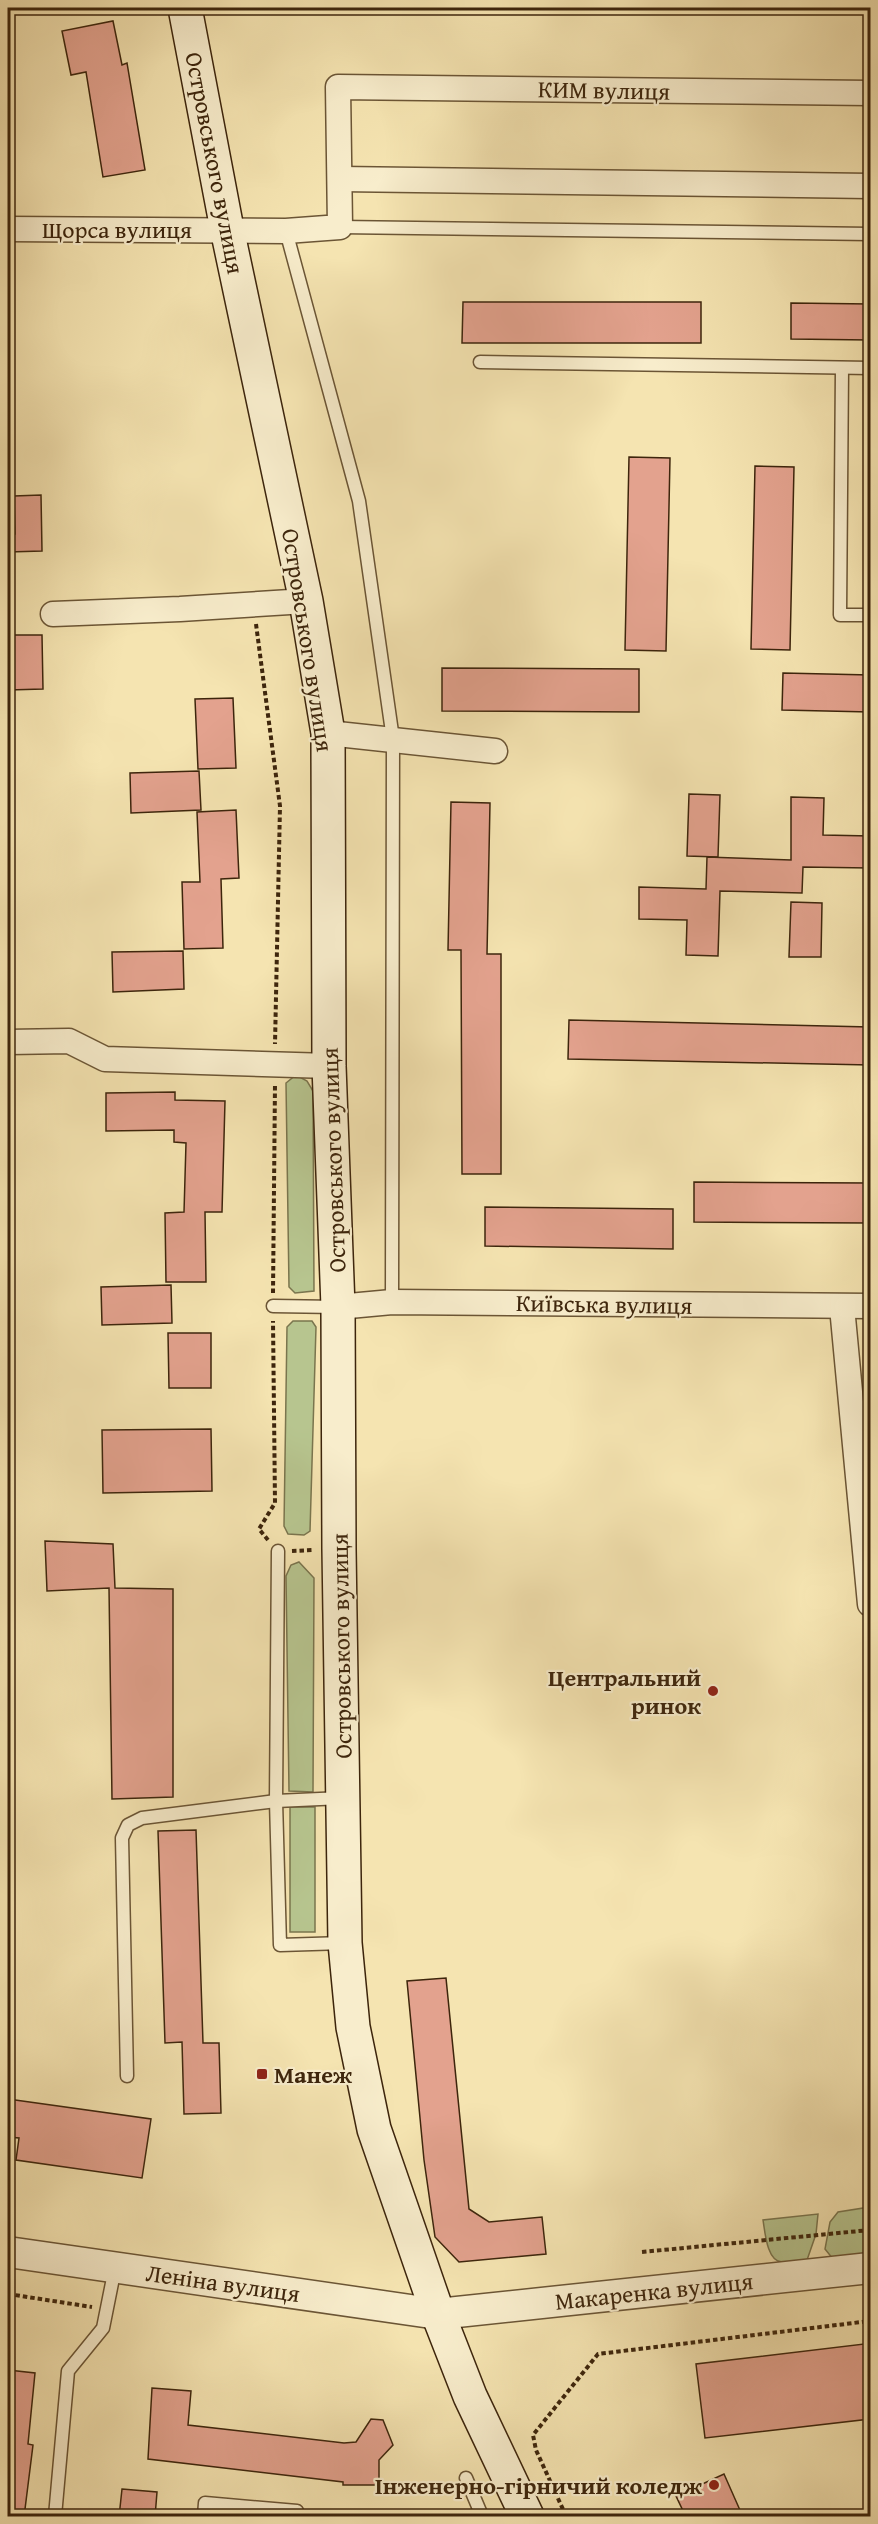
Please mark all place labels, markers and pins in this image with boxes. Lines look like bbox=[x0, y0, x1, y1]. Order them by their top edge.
place label: Центральний ринок bbox=[548, 1660, 701, 1723]
marker: Центральний ринок bbox=[706, 1684, 720, 1698]
place label: Манеж bbox=[274, 2057, 353, 2092]
marker: Манеж bbox=[255, 2067, 269, 2081]
place label: Інженерно-гірничий коледж bbox=[375, 2468, 703, 2503]
marker: Інженерно-гірничий коледж bbox=[707, 2478, 721, 2492]

